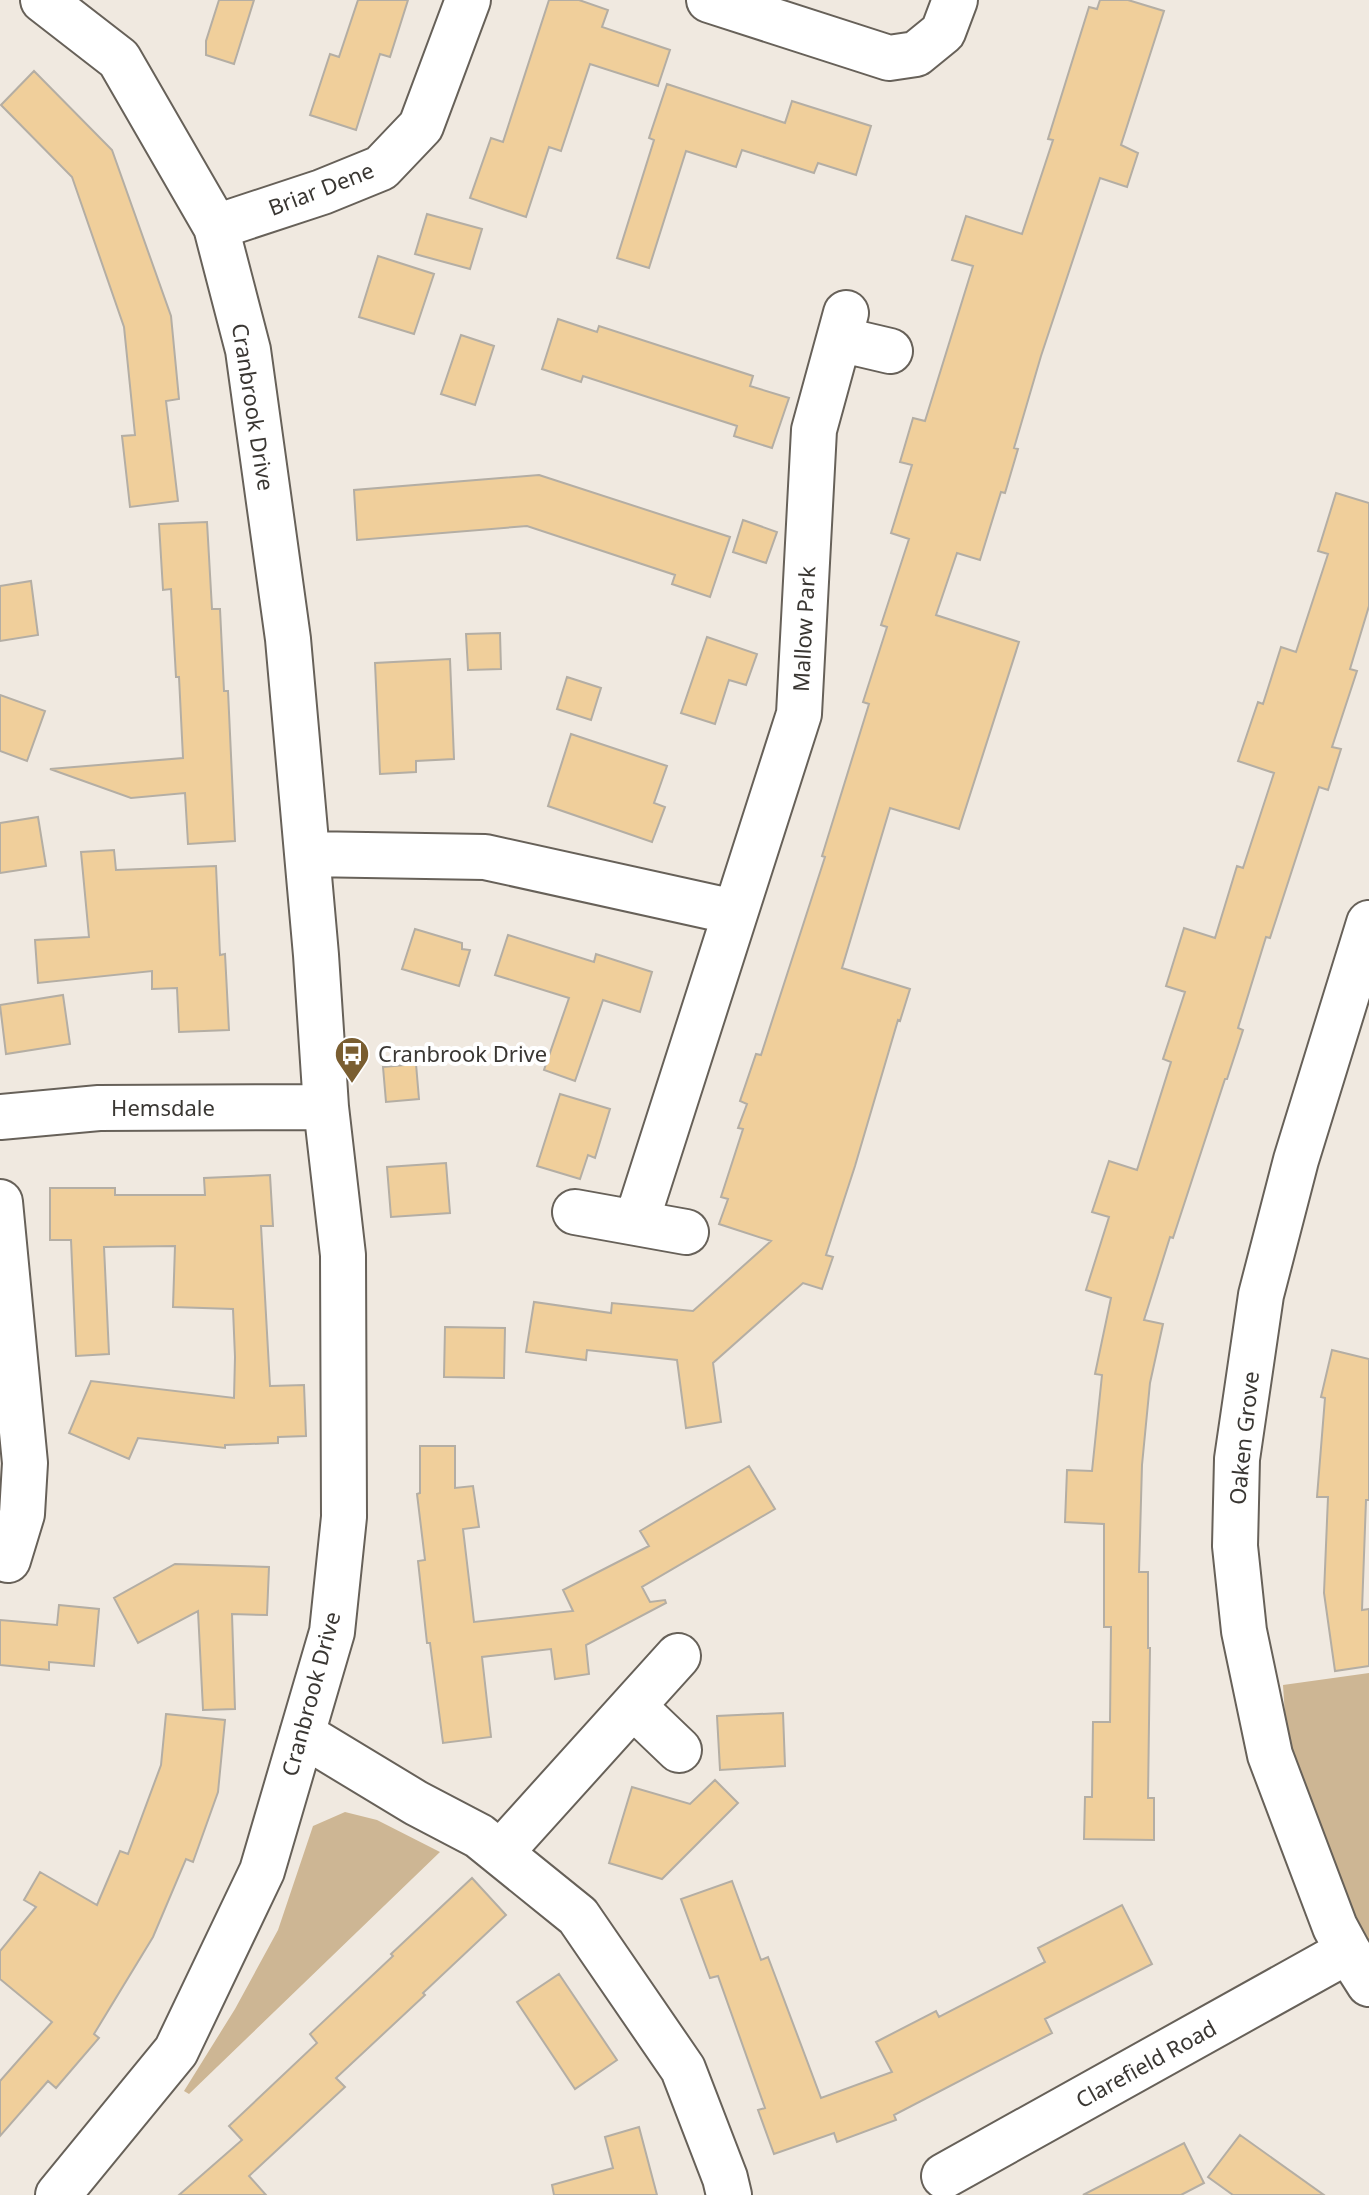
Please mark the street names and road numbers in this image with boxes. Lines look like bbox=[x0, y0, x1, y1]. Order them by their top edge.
street label: Briar Dene bbox=[264, 154, 378, 222]
street label: Cranbrook Drive bbox=[226, 321, 282, 493]
street label: Mallow Park bbox=[785, 565, 821, 693]
street label: Hemsdale bbox=[111, 1092, 215, 1122]
street label: Oaken Grove bbox=[1221, 1370, 1265, 1506]
street label: Cranbrook Drive bbox=[274, 1608, 346, 1779]
street label: Clarefield Road bbox=[1070, 2012, 1221, 2114]

